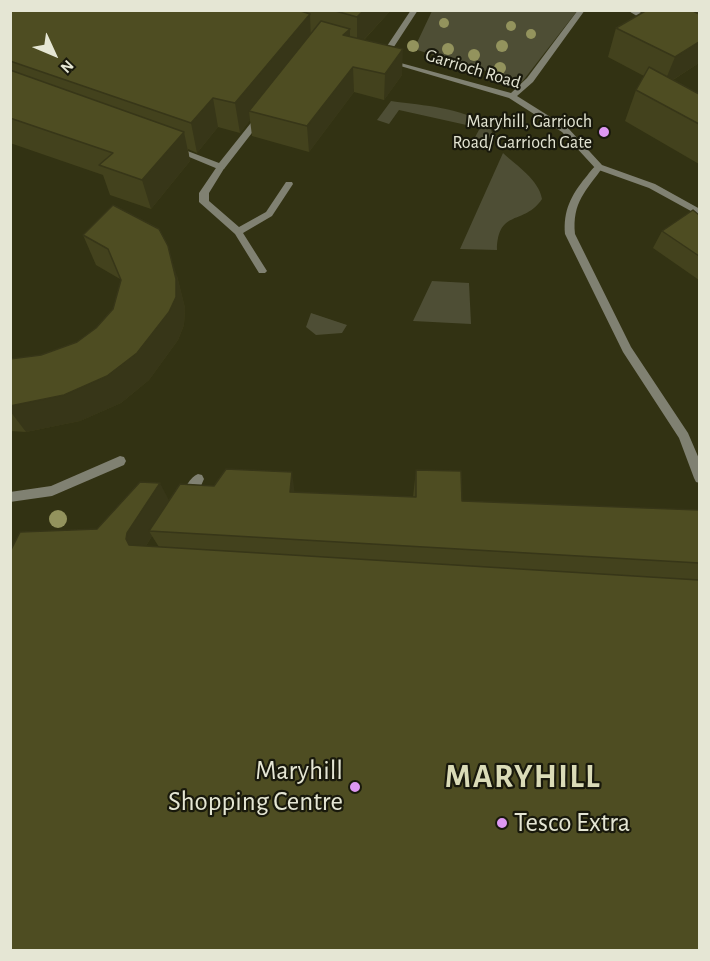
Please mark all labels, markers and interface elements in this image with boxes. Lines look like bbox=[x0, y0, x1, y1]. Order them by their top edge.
north arrow bbox=[24, 24, 84, 84]
street label: Garrioch Road bbox=[423, 44, 523, 94]
text: N bbox=[57, 57, 77, 76]
place label: Maryhill, Garrioch Road/ Garrioch Gate bbox=[453, 111, 592, 154]
marker: Maryhill, Garrioch Road/ Garrioch Gate bbox=[597, 125, 611, 139]
place label: Maryhill Shopping Centre bbox=[168, 755, 343, 818]
district label: MARYHILL bbox=[445, 757, 601, 797]
marker: Maryhill Shopping Centre bbox=[348, 780, 362, 794]
place label: Tesco Extra bbox=[514, 807, 630, 839]
marker: Tesco Extra bbox=[495, 816, 509, 830]

